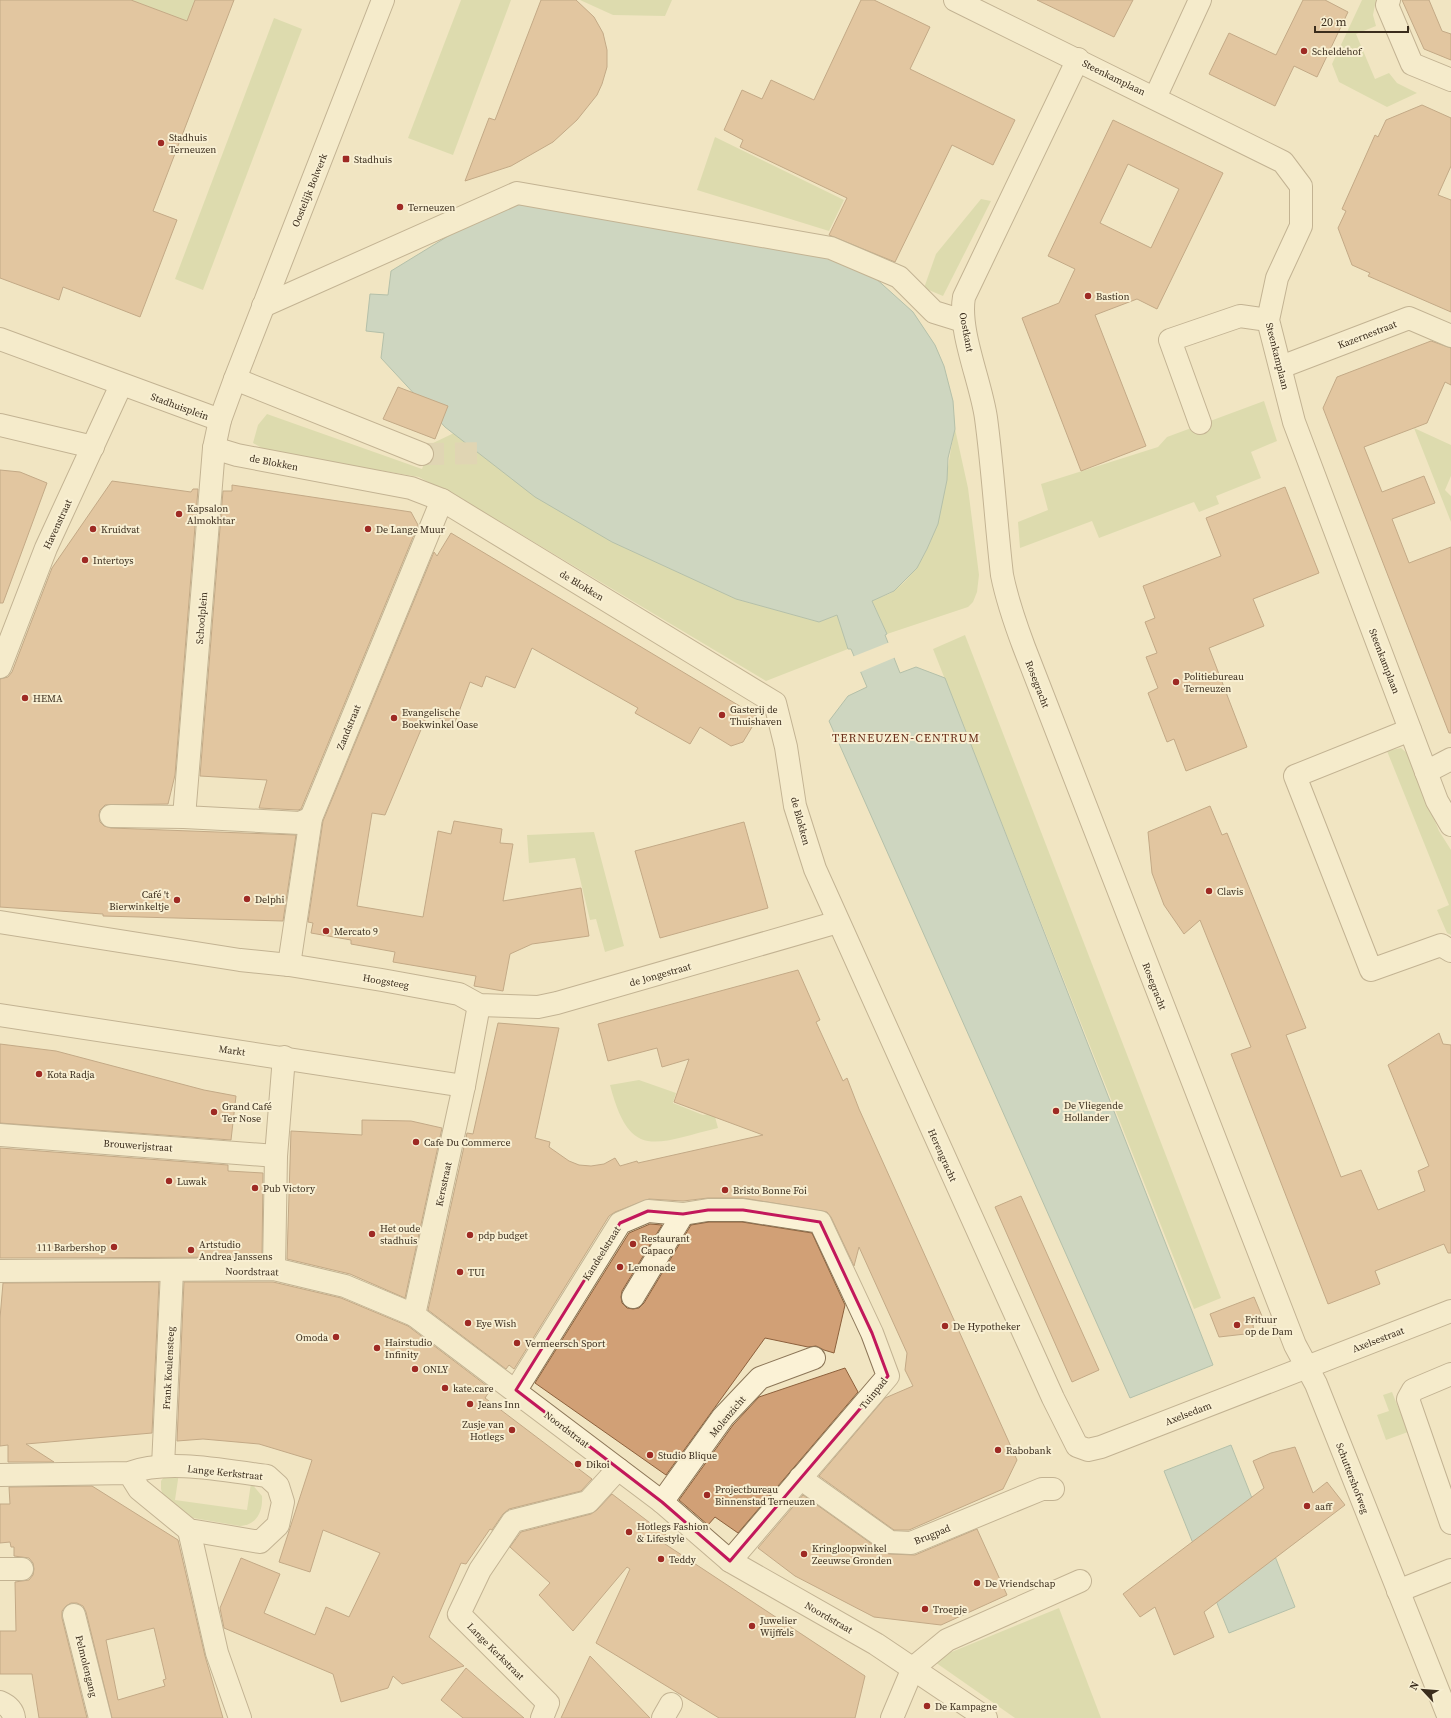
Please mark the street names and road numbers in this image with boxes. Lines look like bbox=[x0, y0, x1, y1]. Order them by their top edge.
street label: Steenkamplaan bbox=[1080, 57, 1148, 98]
street label: Oostelijk Bolwerk bbox=[289, 151, 330, 229]
street label: Oostkant bbox=[956, 311, 977, 354]
street label: Kazernestraat bbox=[1336, 317, 1399, 352]
street label: Steenkamplaan bbox=[1263, 321, 1292, 391]
street label: Stadhuisplein bbox=[149, 390, 211, 423]
street label: de Blokken bbox=[248, 451, 299, 474]
street label: Havenstraat bbox=[40, 496, 75, 551]
street label: de Blokken bbox=[557, 567, 606, 604]
street label: Schoolplein bbox=[193, 591, 210, 645]
street label: Steenkamplaan bbox=[1366, 627, 1403, 696]
street label: Rosegracht bbox=[1023, 659, 1053, 710]
street label: Zandstraat bbox=[334, 702, 364, 752]
street label: de Blokken bbox=[788, 796, 813, 847]
street label: de Jongestraat bbox=[628, 959, 693, 989]
street label: Rosegracht bbox=[1140, 961, 1170, 1012]
street label: Hoogsteeg bbox=[362, 971, 410, 992]
street label: Markt bbox=[218, 1042, 247, 1059]
street label: Herengracht bbox=[925, 1127, 960, 1184]
street label: Brouwerijstraat bbox=[103, 1137, 174, 1154]
street label: Kersstraat bbox=[432, 1160, 455, 1208]
street label: Kandeelstraat bbox=[580, 1223, 624, 1283]
street label: Noordstraat bbox=[225, 1265, 279, 1278]
street label: Axelsestraat bbox=[1351, 1323, 1407, 1355]
street label: Frank Koulensteeg bbox=[160, 1326, 177, 1410]
street label: Tuinpad bbox=[857, 1375, 890, 1412]
street label: Molenzicht bbox=[706, 1392, 749, 1440]
street label: Axelsedam bbox=[1163, 1399, 1213, 1428]
street label: Noordstraat bbox=[542, 1408, 592, 1451]
street label: Schuttershofweg bbox=[1333, 1441, 1372, 1515]
street label: Lange Kerkstraat bbox=[187, 1462, 264, 1483]
street label: Brugpad bbox=[912, 1521, 953, 1548]
street label: Noordstraat bbox=[802, 1599, 856, 1637]
street label: Lange Kerkstraat bbox=[464, 1620, 528, 1683]
street label: Pelmolengang bbox=[73, 1634, 101, 1698]

